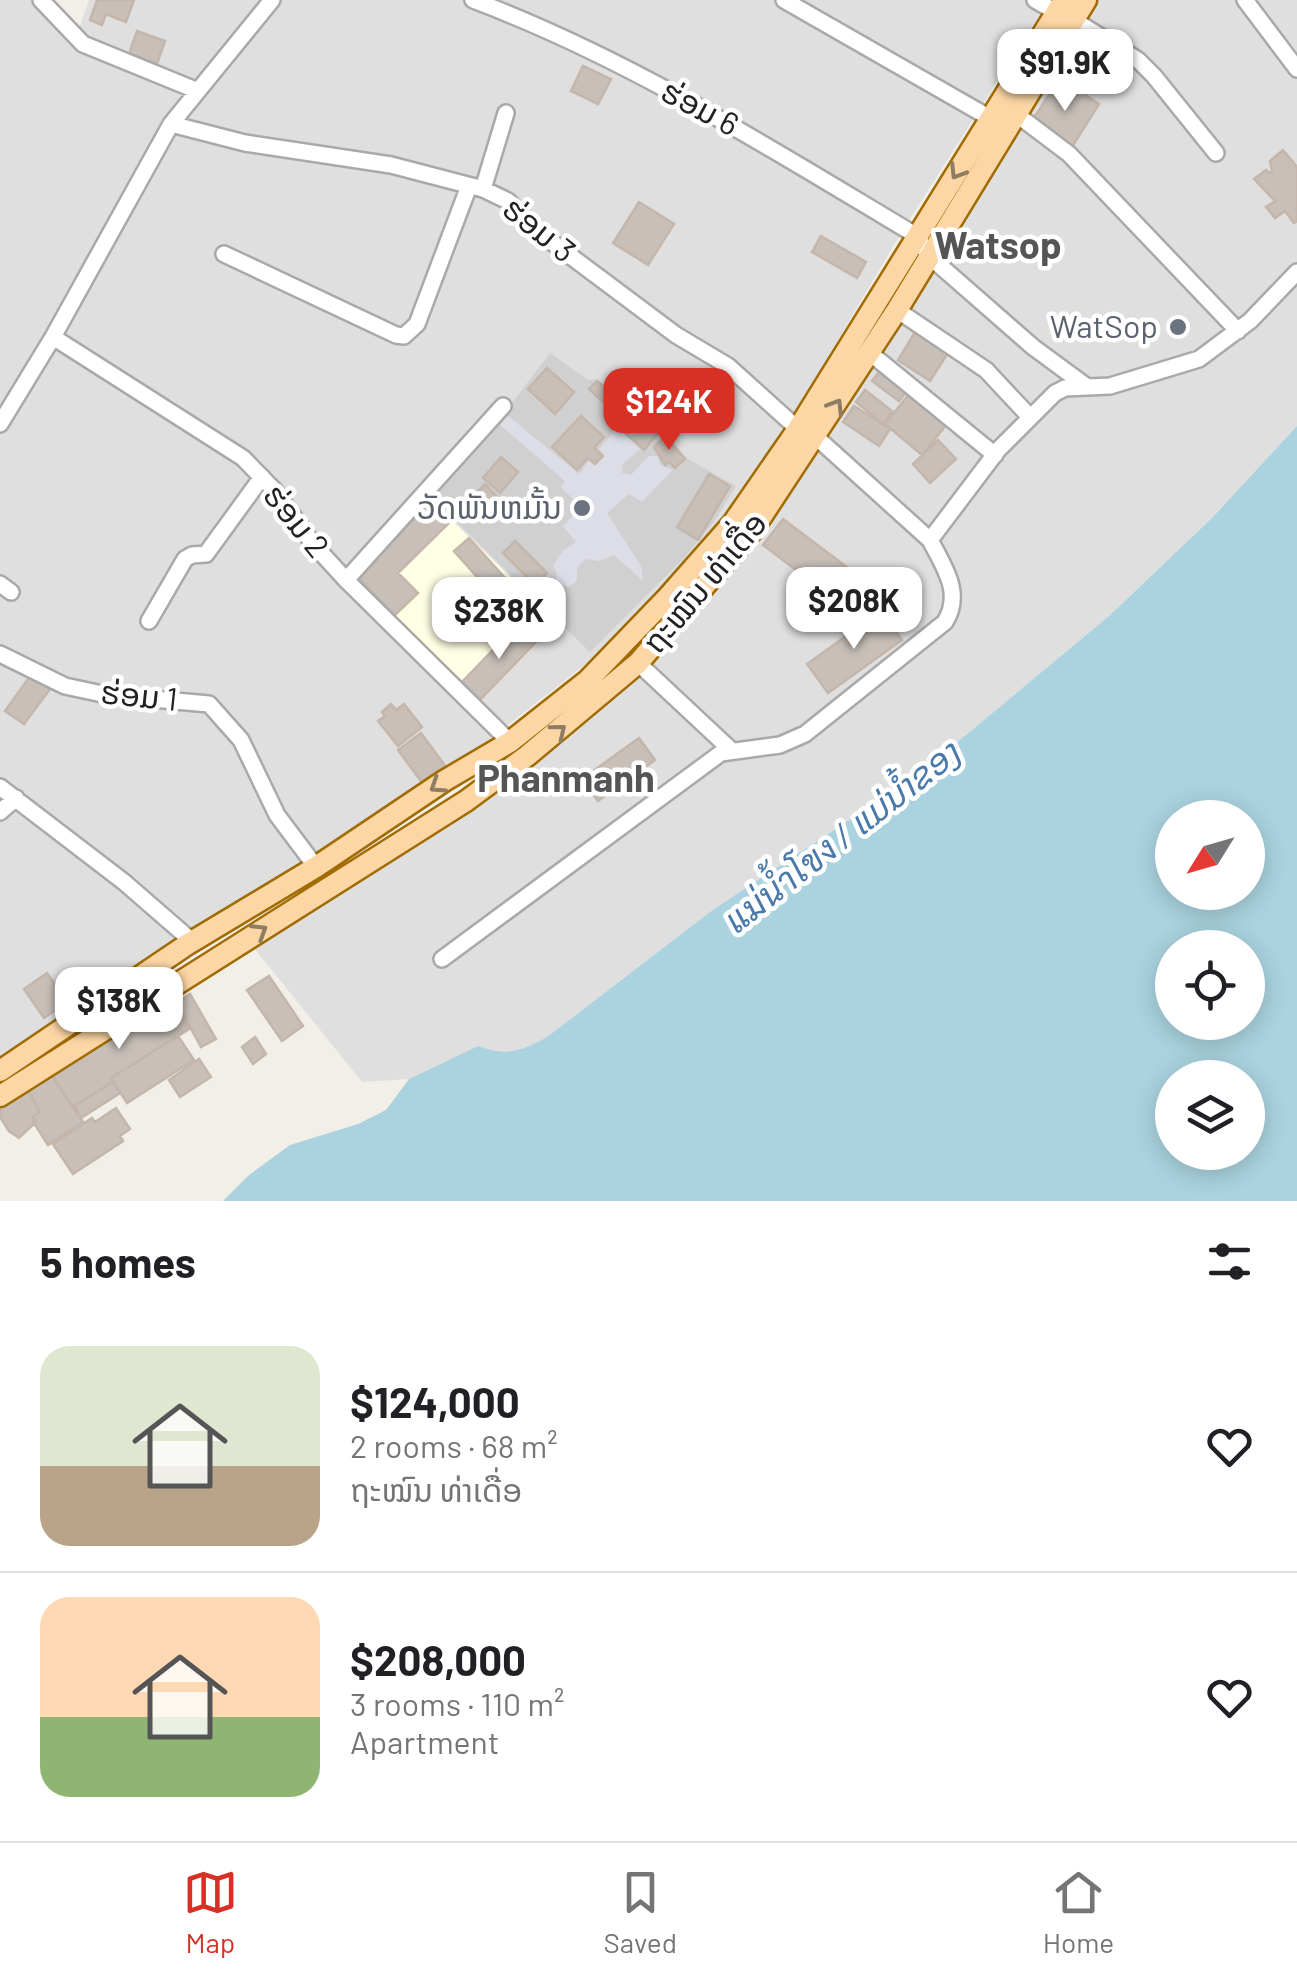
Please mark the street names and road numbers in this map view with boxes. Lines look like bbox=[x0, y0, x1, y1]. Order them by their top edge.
street label: ຮ່ອມ 6 bbox=[656, 70, 746, 142]
street label: ຮ່ອມ 3 bbox=[496, 188, 584, 269]
street label: ຮ່ອມ 2 bbox=[257, 476, 338, 564]
street label: ຖະໝົນ ທ່າເດື່ອ bbox=[631, 502, 773, 660]
street label: ຮ່ອມ 1 bbox=[99, 671, 179, 717]

